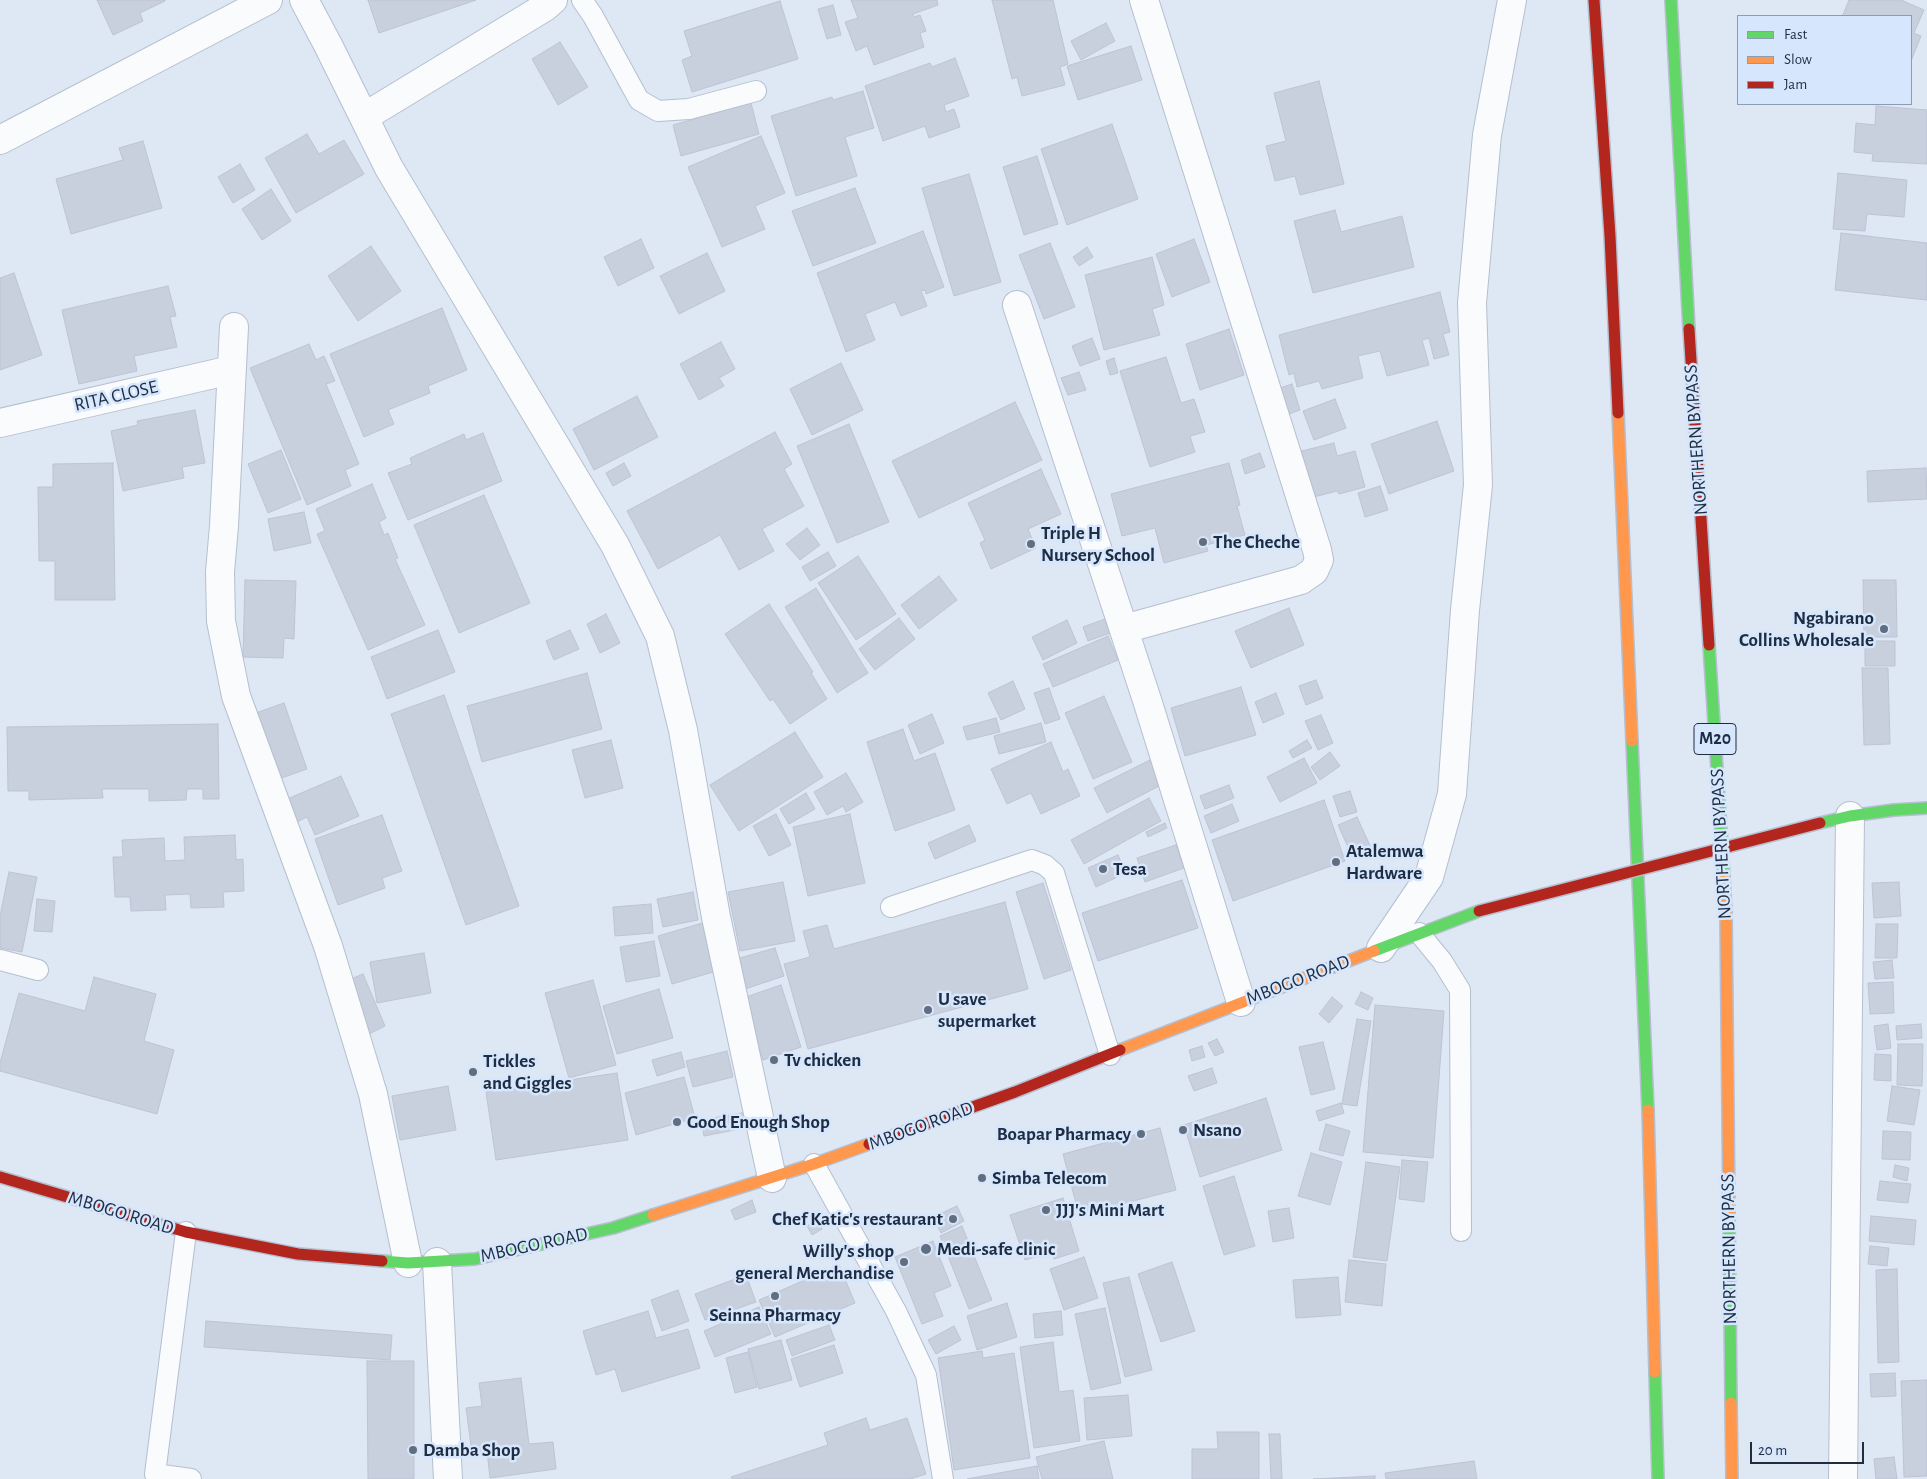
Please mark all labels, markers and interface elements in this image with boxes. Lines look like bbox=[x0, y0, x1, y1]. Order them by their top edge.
legend bbox=[1737, 15, 1912, 105]
text: Fast bbox=[1784, 27, 1807, 42]
text: Slow bbox=[1784, 52, 1812, 67]
text: Jam bbox=[1784, 77, 1807, 92]
street label: NORTHERN BYPASS bbox=[1679, 364, 1713, 516]
street label: RITA CLOSE bbox=[72, 375, 160, 417]
place label: Triple H Nursery School bbox=[1041, 522, 1155, 566]
place label: The Cheche bbox=[1213, 531, 1300, 553]
marker: The Cheche bbox=[1197, 536, 1209, 548]
marker: Triple H Nursery School bbox=[1025, 538, 1037, 550]
place label: Ngabirano Collins Wholesale bbox=[1739, 607, 1874, 651]
marker: Ngabirano Collins Wholesale bbox=[1878, 623, 1890, 635]
road number: M20 bbox=[1694, 724, 1736, 754]
street label: NORTHERN BYPASS bbox=[1706, 768, 1736, 920]
place label: Atalemwa Hardware bbox=[1346, 840, 1424, 884]
marker: Atalemwa Hardware bbox=[1330, 856, 1342, 868]
place label: Tesa bbox=[1113, 858, 1147, 880]
marker: Tesa bbox=[1097, 863, 1109, 875]
street label: MBOGO ROAD bbox=[1243, 950, 1353, 1010]
place label: U save supermarket bbox=[938, 988, 1036, 1032]
marker: U save supermarket bbox=[922, 1004, 934, 1016]
place label: Tv chicken bbox=[784, 1049, 861, 1071]
place label: Tickles and Giggles bbox=[483, 1050, 572, 1094]
marker: Tv chicken bbox=[768, 1054, 780, 1066]
marker: Tickles and Giggles bbox=[467, 1066, 479, 1078]
street label: MBOGO ROAD bbox=[866, 1097, 976, 1155]
place label: Good Enough Shop bbox=[687, 1111, 830, 1133]
marker: Good Enough Shop bbox=[671, 1116, 683, 1128]
place label: Nsano bbox=[1193, 1119, 1242, 1141]
place label: Boapar Pharmacy bbox=[997, 1123, 1131, 1145]
marker: Nsano bbox=[1177, 1124, 1189, 1136]
marker: Boapar Pharmacy bbox=[1135, 1128, 1147, 1140]
place label: Simba Telecom bbox=[992, 1167, 1107, 1189]
marker: Simba Telecom bbox=[976, 1172, 988, 1184]
street label: NORTHERN BYPASS bbox=[1716, 1173, 1742, 1325]
street label: MBOGO ROAD bbox=[65, 1186, 177, 1240]
place label: JJJ's Mini Mart bbox=[1056, 1199, 1164, 1221]
marker: JJJ's Mini Mart bbox=[1040, 1204, 1052, 1216]
place label: Chef Katic's restaurant bbox=[772, 1208, 943, 1230]
marker: Chef Katic's restaurant bbox=[947, 1213, 959, 1225]
street label: MBOGO ROAD bbox=[478, 1222, 590, 1268]
place label: Medi-safe clinic bbox=[937, 1238, 1055, 1260]
place label: Willy's shop general Merchandise bbox=[735, 1240, 894, 1284]
marker: Medi-safe clinic bbox=[919, 1242, 933, 1256]
marker: Willy's shop general Merchandise bbox=[898, 1256, 910, 1268]
marker: Seinna Pharmacy bbox=[769, 1290, 781, 1302]
place label: Seinna Pharmacy bbox=[709, 1304, 841, 1326]
scale bar bbox=[1752, 1432, 1866, 1464]
place label: Damba Shop bbox=[423, 1439, 520, 1461]
text: 20 m bbox=[1758, 1443, 1787, 1458]
marker: Damba Shop bbox=[407, 1444, 419, 1456]

